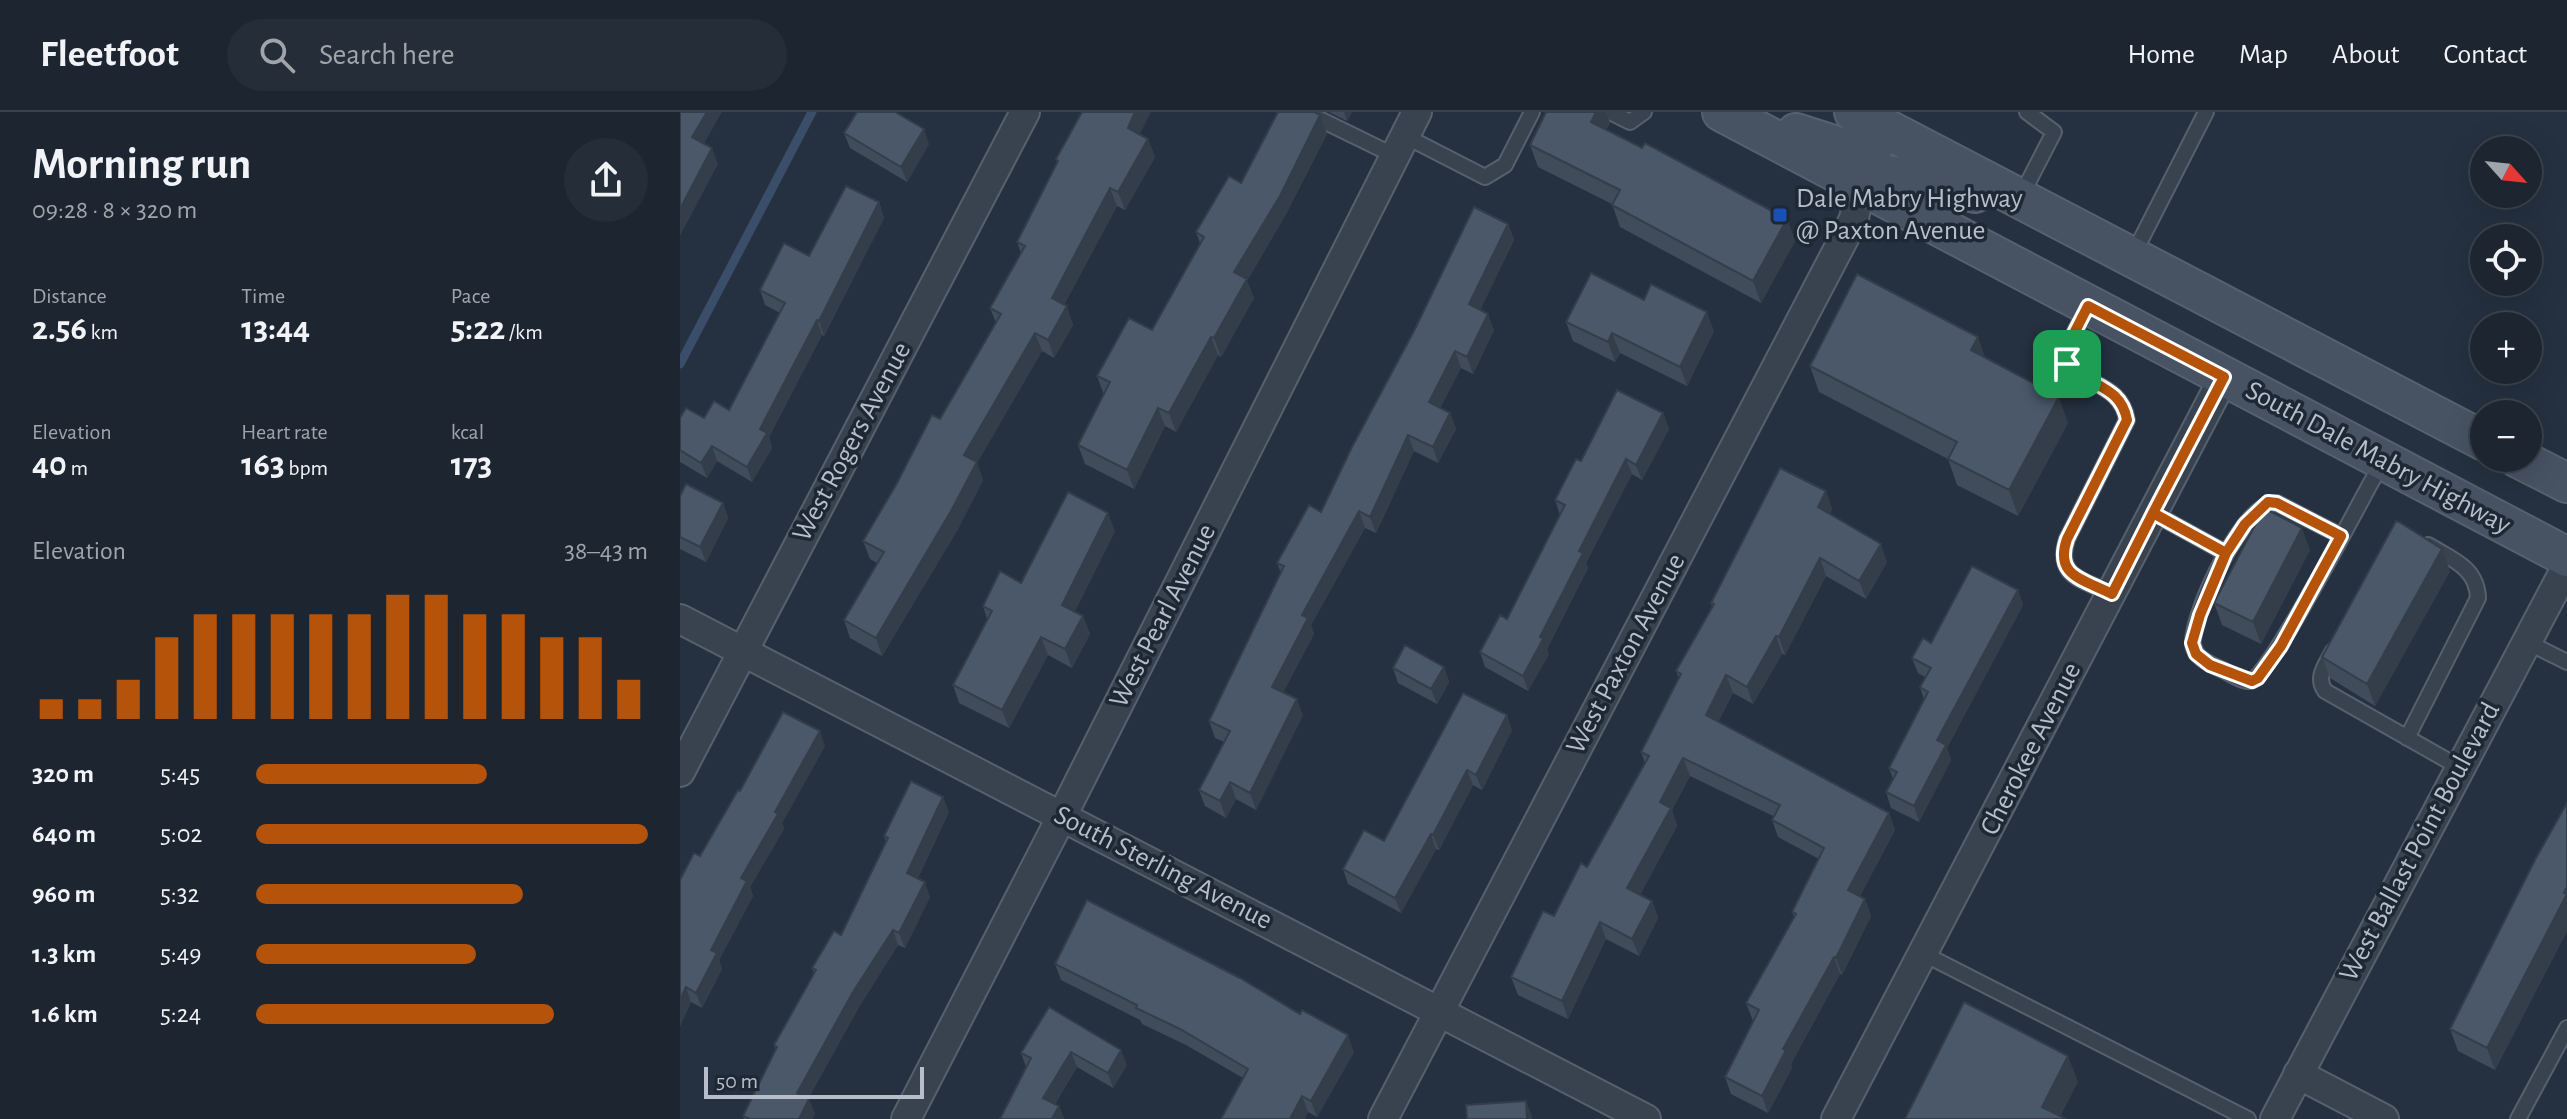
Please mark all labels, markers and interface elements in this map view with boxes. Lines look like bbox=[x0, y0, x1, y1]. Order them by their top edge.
search box bbox=[227, 19, 787, 91]
icon: search bbox=[255, 33, 299, 77]
text: Fleetfoot bbox=[40, 36, 179, 74]
text: Search here bbox=[319, 40, 455, 70]
text: Home bbox=[2128, 41, 2195, 69]
text: Map bbox=[2239, 41, 2288, 69]
text: About bbox=[2332, 41, 2400, 69]
text: Contact bbox=[2444, 41, 2527, 69]
north arrow bbox=[2470, 136, 2542, 208]
map controls bbox=[2470, 136, 2542, 472]
button: share bbox=[564, 138, 648, 222]
text: Morning run bbox=[32, 143, 251, 187]
place label: Dale Mabry Highway @ Paxton Avenue bbox=[1796, 185, 2023, 245]
text: 09:28 · 8 × 320 m bbox=[32, 197, 197, 223]
marker: Dale Mabry Highway @ Paxton Avenue bbox=[1771, 206, 1789, 224]
button: locate bbox=[2470, 224, 2542, 296]
text: Distance bbox=[32, 285, 107, 307]
text: Time bbox=[241, 285, 285, 307]
text: Pace bbox=[451, 285, 490, 307]
text: 2.56 bbox=[32, 312, 87, 346]
text: 13:44 bbox=[241, 312, 310, 346]
text: 5:22 bbox=[451, 312, 505, 346]
button: + bbox=[2470, 312, 2542, 384]
text: km bbox=[87, 321, 118, 343]
text: /km bbox=[505, 321, 543, 343]
pin bbox=[2033, 330, 2101, 398]
street label: West Rogers Avenue bbox=[788, 338, 916, 546]
icon: arrive bbox=[2045, 342, 2089, 386]
street label: South Dale Mabry Highway bbox=[2241, 376, 2515, 540]
button: − bbox=[2470, 400, 2542, 472]
text: Elevation bbox=[32, 421, 112, 443]
text: Heart rate bbox=[241, 421, 328, 443]
text: kcal bbox=[451, 421, 484, 443]
text: 40 bbox=[32, 448, 67, 482]
text: 163 bbox=[241, 448, 285, 482]
text: 173 bbox=[451, 448, 492, 482]
text: m bbox=[67, 457, 88, 479]
text: bpm bbox=[285, 457, 328, 479]
street label: West Pearl Avenue bbox=[1105, 520, 1221, 712]
text: Elevation bbox=[32, 538, 126, 564]
text: 38–43 m bbox=[564, 538, 648, 564]
street label: West Paxton Avenue bbox=[1561, 549, 1691, 759]
street label: Cherokee Avenue bbox=[1976, 658, 2086, 840]
street label: West Ballast Point Boulevard bbox=[2335, 698, 2505, 986]
text: 320 m bbox=[32, 761, 94, 787]
text: 5:45 bbox=[160, 761, 200, 787]
street label: South Sterling Avenue bbox=[1049, 801, 1277, 935]
text: 640 m bbox=[32, 821, 96, 847]
text: 5:02 bbox=[160, 821, 202, 847]
text: 960 m bbox=[32, 881, 96, 907]
text: 5:32 bbox=[160, 881, 199, 907]
text: 1.3 km bbox=[32, 941, 96, 967]
text: 5:49 bbox=[160, 941, 202, 967]
text: 1.6 km bbox=[32, 1001, 98, 1027]
text: 5:24 bbox=[160, 1001, 201, 1027]
scale bar bbox=[704, 1063, 924, 1099]
text: 50 m bbox=[716, 1070, 758, 1092]

